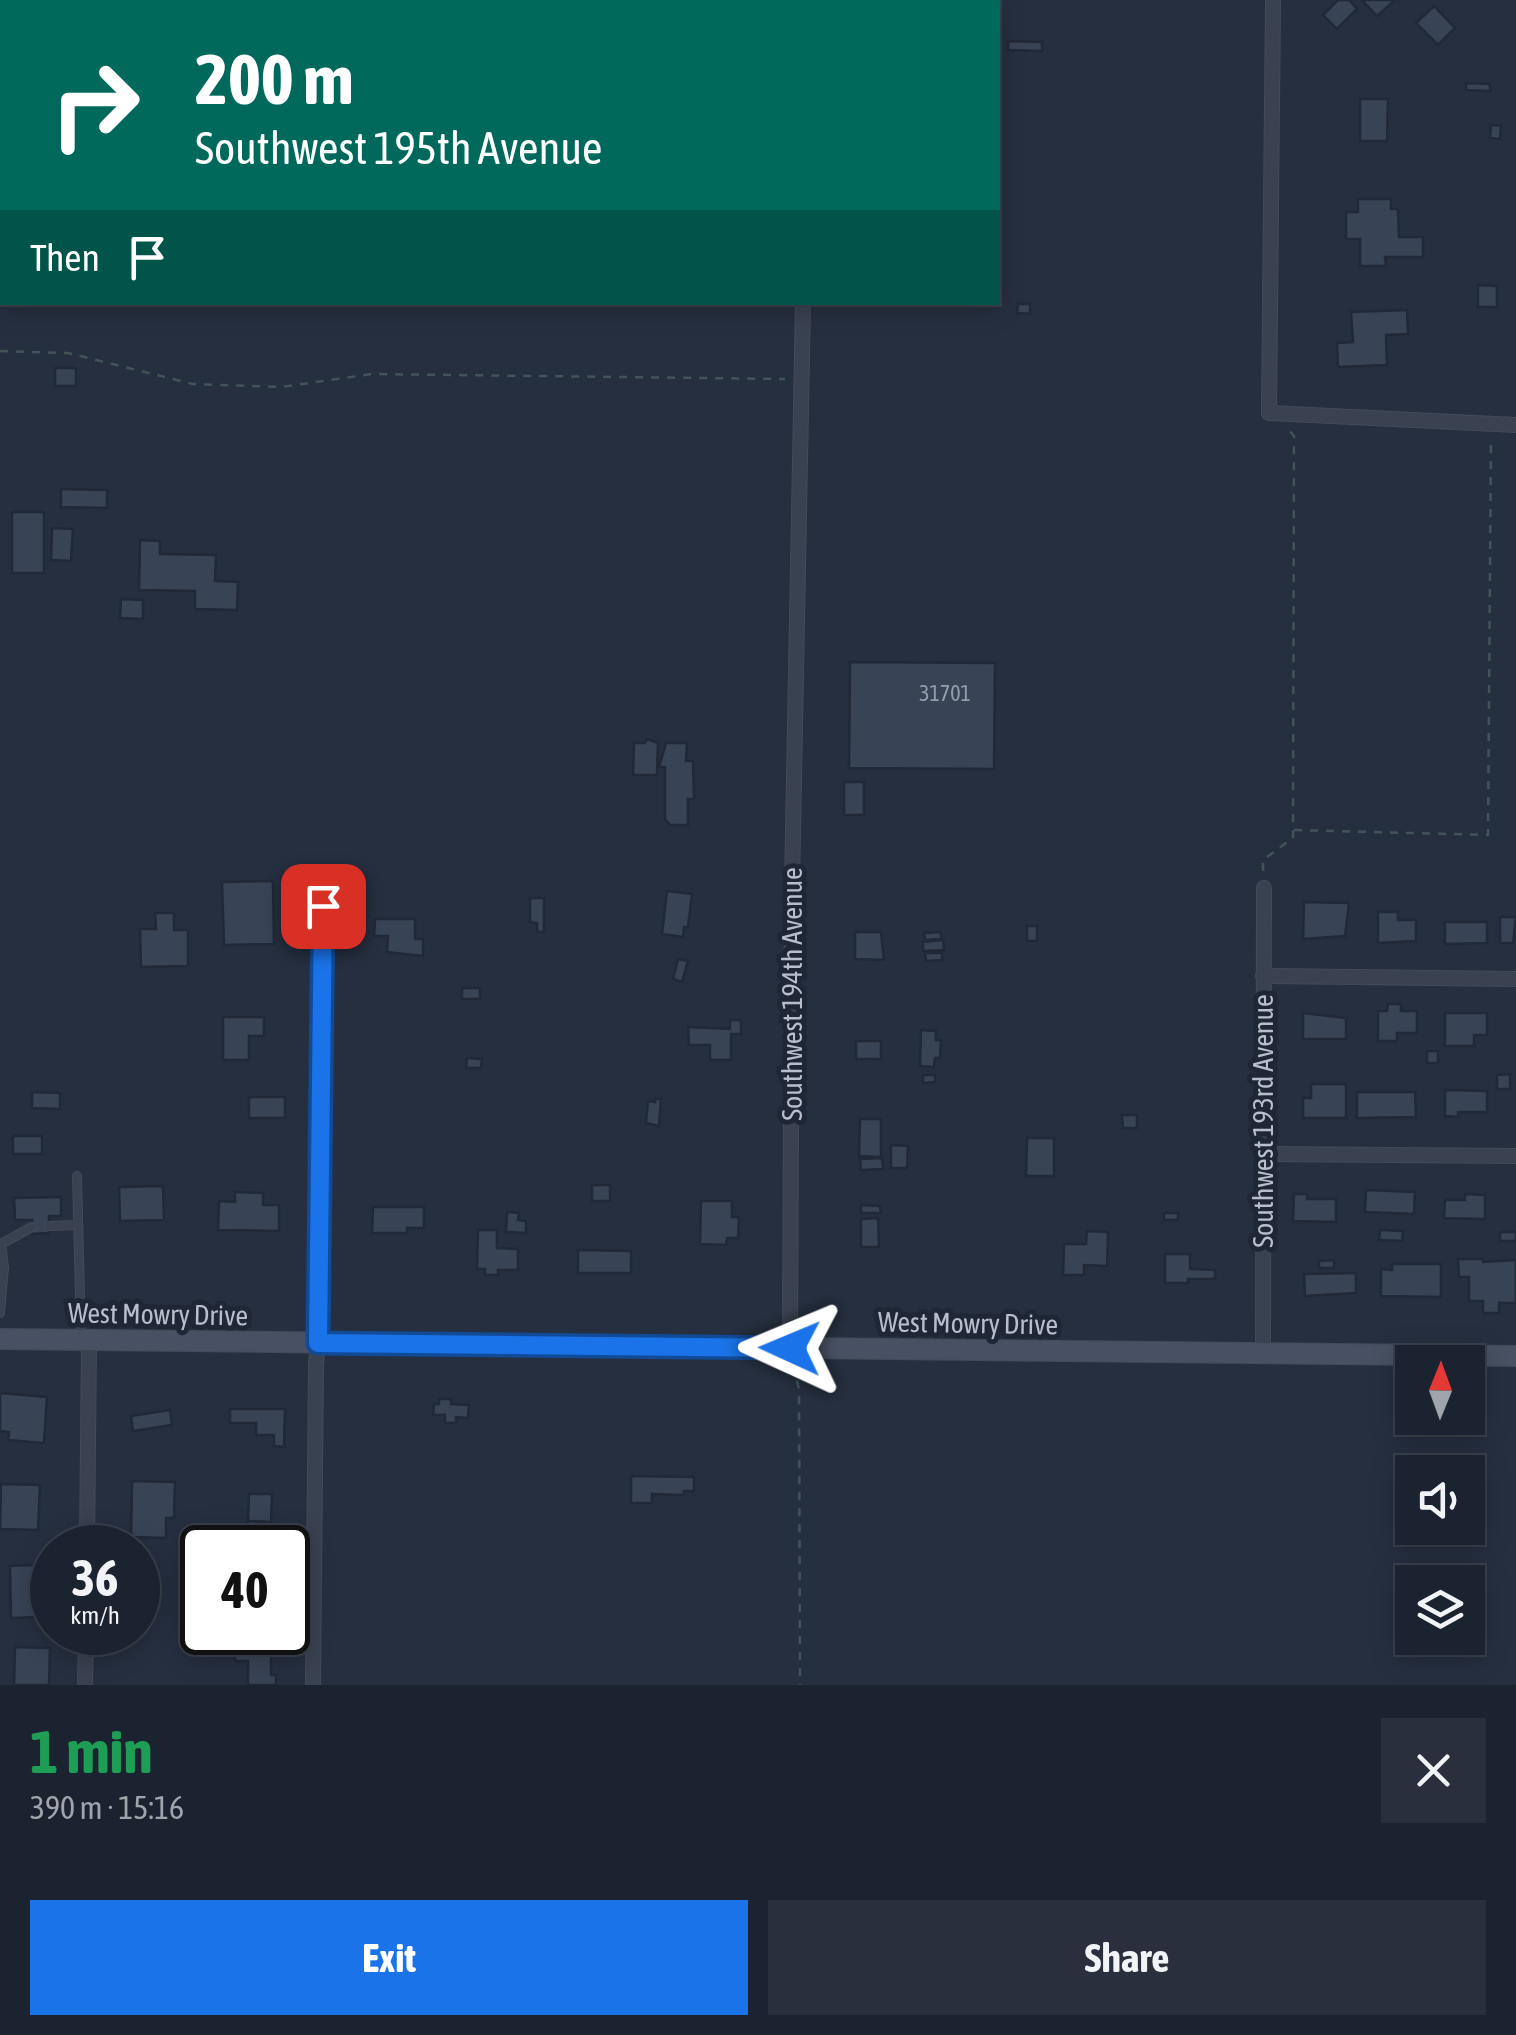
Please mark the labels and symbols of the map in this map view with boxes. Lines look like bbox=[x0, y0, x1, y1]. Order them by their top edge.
house number: 31701 bbox=[919, 680, 971, 706]
pin bbox=[281, 864, 366, 949]
street label: Southwest 194th Avenue bbox=[776, 867, 808, 1121]
street label: Southwest 193rd Avenue bbox=[1247, 994, 1279, 1248]
street label: West Mowry Drive bbox=[68, 1296, 248, 1332]
position arrow bbox=[738, 1296, 842, 1400]
street label: West Mowry Drive bbox=[878, 1305, 1058, 1341]
north arrow bbox=[1395, 1345, 1485, 1435]
speed limit sign: 40 bbox=[180, 1525, 310, 1655]

